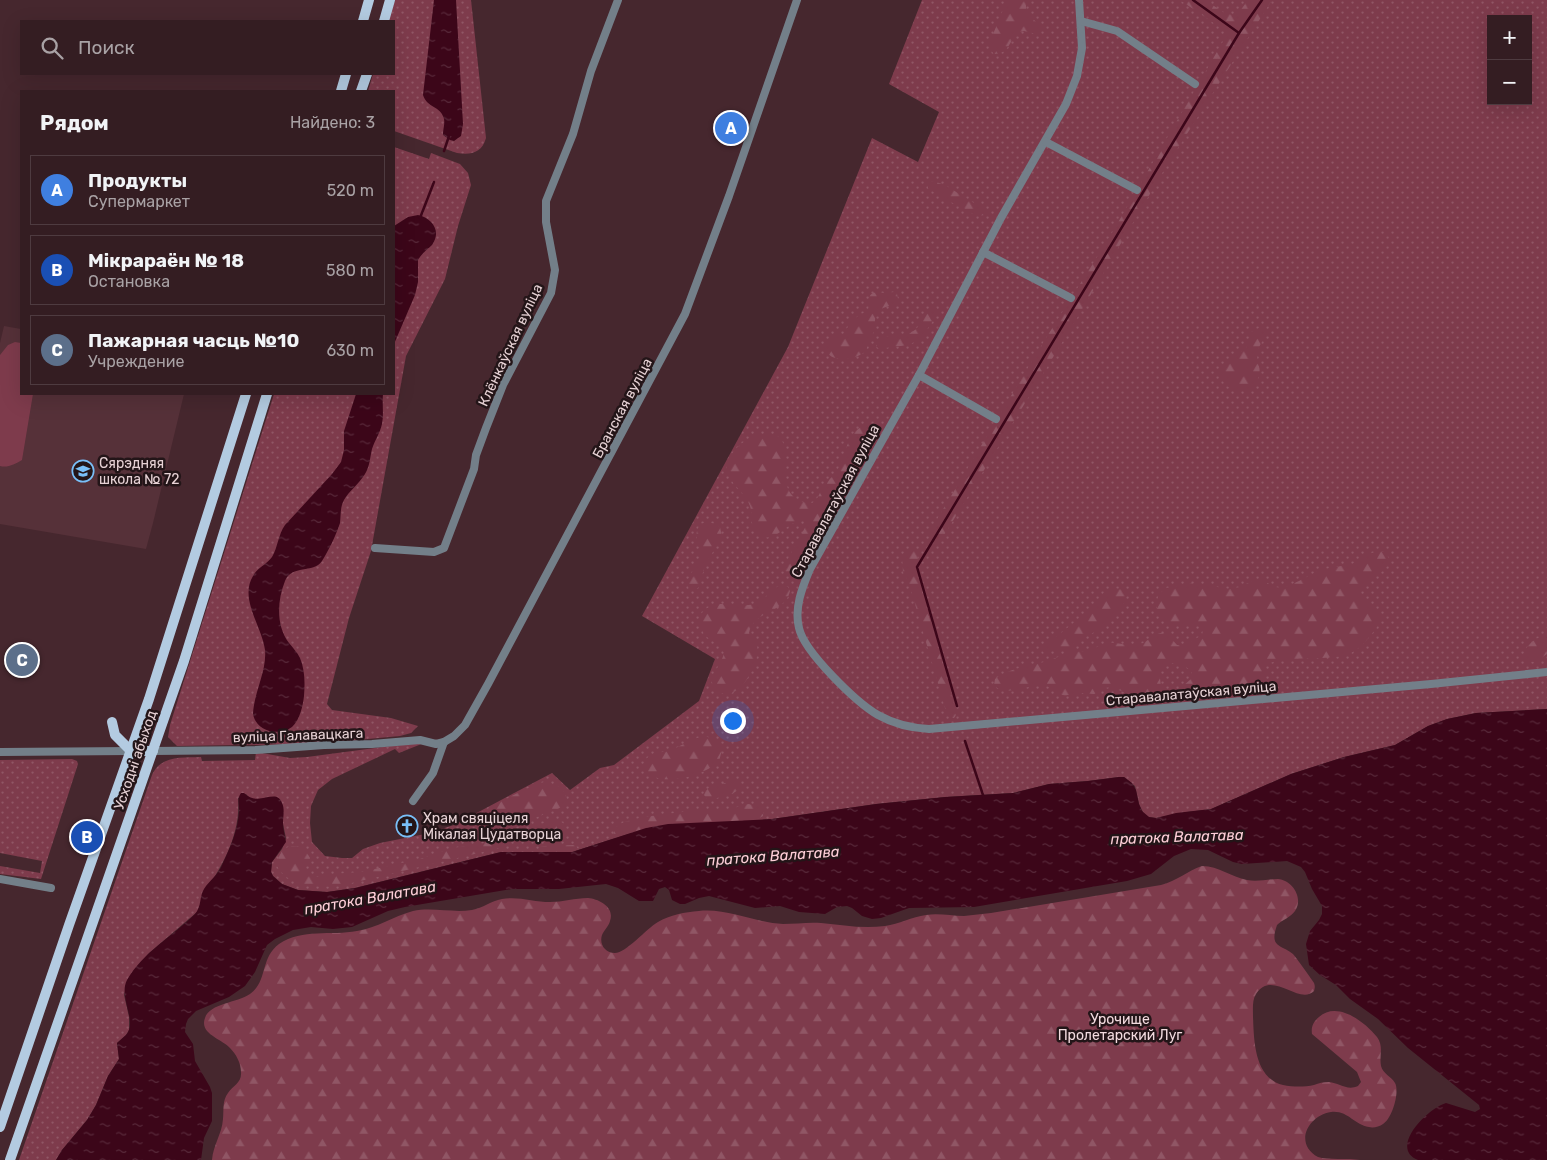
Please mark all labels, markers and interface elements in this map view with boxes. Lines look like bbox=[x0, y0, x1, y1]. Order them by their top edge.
map controls bbox=[1487, 15, 1532, 105]
button: + bbox=[1487, 15, 1532, 60]
search box bbox=[20, 20, 395, 75]
icon: search bbox=[38, 34, 66, 62]
text: Поиск bbox=[78, 36, 135, 59]
button: − bbox=[1487, 60, 1532, 105]
pin: A bbox=[715, 109, 747, 147]
text: Рядом bbox=[40, 110, 109, 135]
text: Найдено: 3 bbox=[290, 113, 375, 132]
text: Продукты bbox=[88, 169, 187, 192]
text: A bbox=[51, 181, 63, 200]
text: 520 m bbox=[327, 181, 374, 200]
text: Супермаркет bbox=[88, 192, 190, 211]
text: Мікрараён № 18 bbox=[88, 249, 244, 272]
text: B bbox=[51, 261, 63, 280]
text: 580 m bbox=[326, 261, 374, 280]
text: Остановка bbox=[88, 272, 170, 291]
street label: Клёнкаўская вуліца bbox=[475, 281, 546, 409]
text: Пажарная часць №10 bbox=[88, 329, 299, 352]
text: C bbox=[51, 341, 63, 360]
text: 630 m bbox=[326, 341, 374, 360]
text: Учреждение bbox=[88, 352, 185, 371]
street label: Бранская вуліца bbox=[589, 355, 656, 461]
street label: Старавалатаўская вуліца bbox=[788, 422, 883, 581]
place label: Сярэдняя школа № 72 bbox=[99, 455, 179, 488]
school or university icon: Сярэдняя школа № 72 bbox=[71, 459, 95, 483]
pin: C bbox=[6, 641, 38, 679]
street label: Старавалатаўская вуліца bbox=[1105, 678, 1277, 709]
street label: Усходні абыход bbox=[110, 708, 160, 812]
your location bbox=[720, 708, 746, 734]
street label: вуліца Галавацкага bbox=[232, 725, 364, 746]
place label: Храм свяціцеля Мікалая Цудатворца bbox=[423, 810, 561, 843]
church icon: Храм свяціцеля Мікалая Цудатворца bbox=[395, 814, 419, 838]
pin: B bbox=[71, 818, 103, 856]
water label: пратока Валатава bbox=[1110, 826, 1244, 848]
water label: пратока Валатава bbox=[706, 842, 840, 870]
water label: пратока Валатава bbox=[303, 878, 437, 918]
park label: Урочище Пролетарский Луг bbox=[1058, 1011, 1182, 1044]

